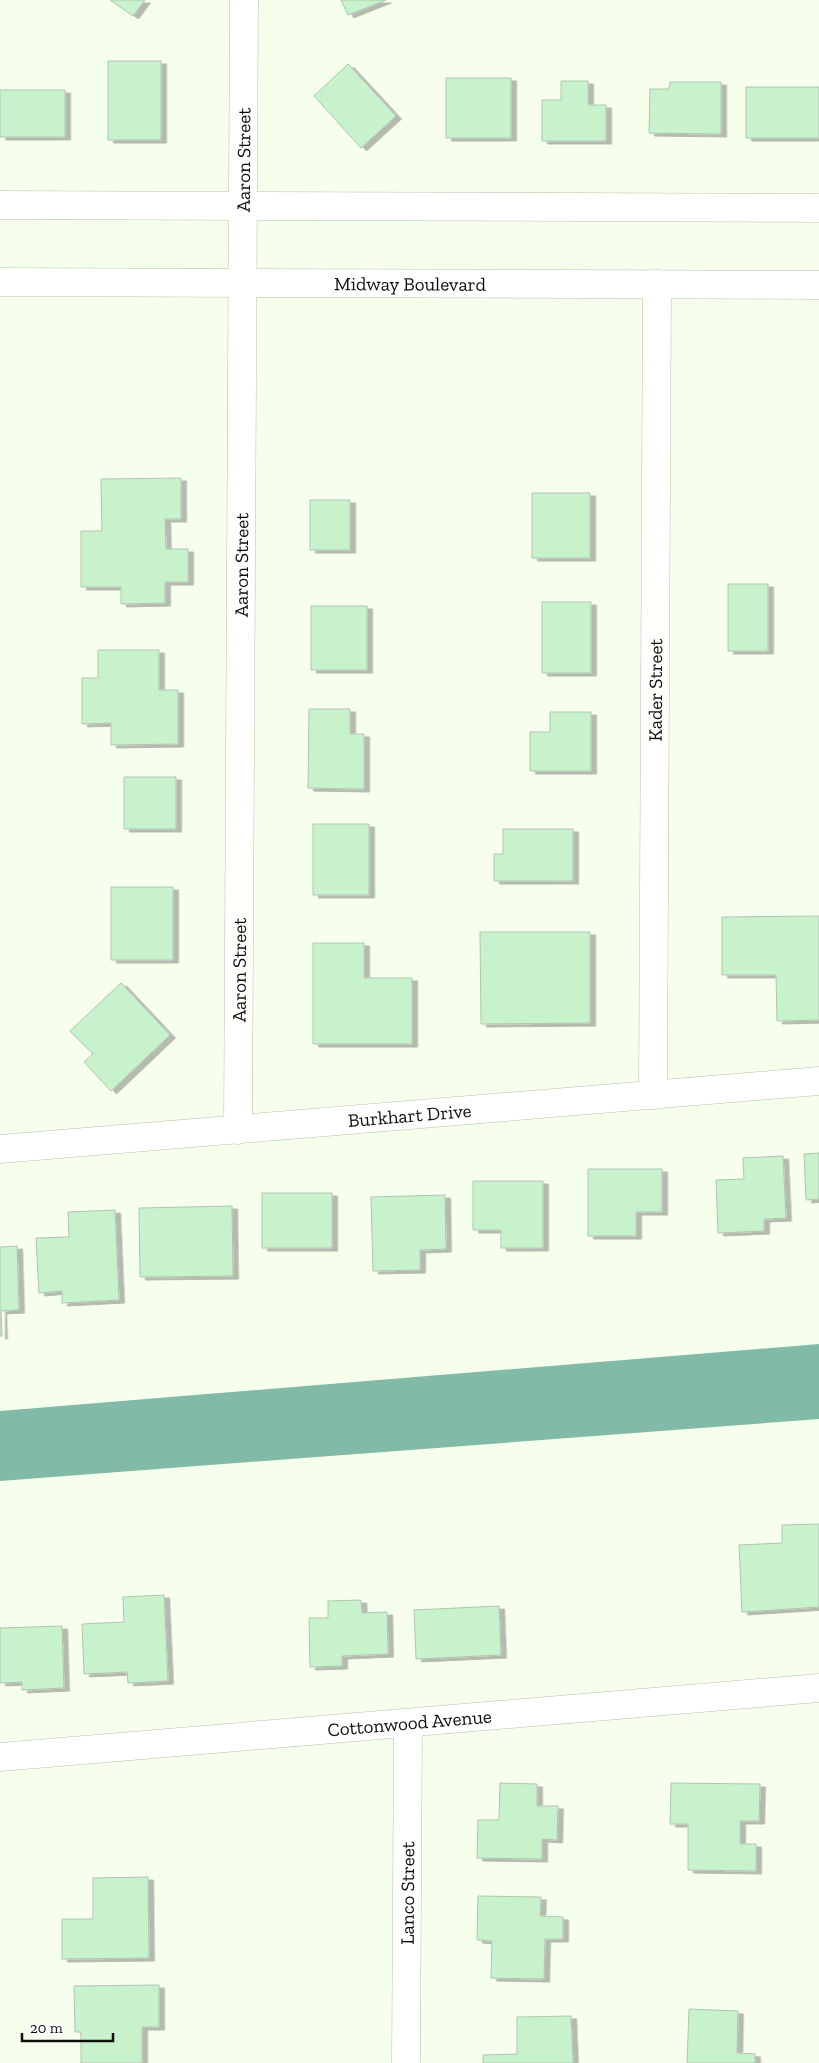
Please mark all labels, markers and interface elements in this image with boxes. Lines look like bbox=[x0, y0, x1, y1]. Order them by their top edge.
street label: Aaron Street bbox=[232, 108, 255, 212]
street label: Midway Boulevard bbox=[334, 272, 487, 296]
street label: Aaron Street bbox=[230, 513, 253, 617]
street label: Kader Street bbox=[644, 638, 667, 742]
street label: Aaron Street bbox=[228, 918, 251, 1022]
street label: Burkhart Drive bbox=[347, 1099, 472, 1132]
street label: Cottonwood Avenue bbox=[327, 1705, 493, 1741]
street label: Lanco Street bbox=[396, 1841, 419, 1945]
scale bar bbox=[22, 2010, 114, 2042]
text: 20 m bbox=[30, 2019, 63, 2037]

